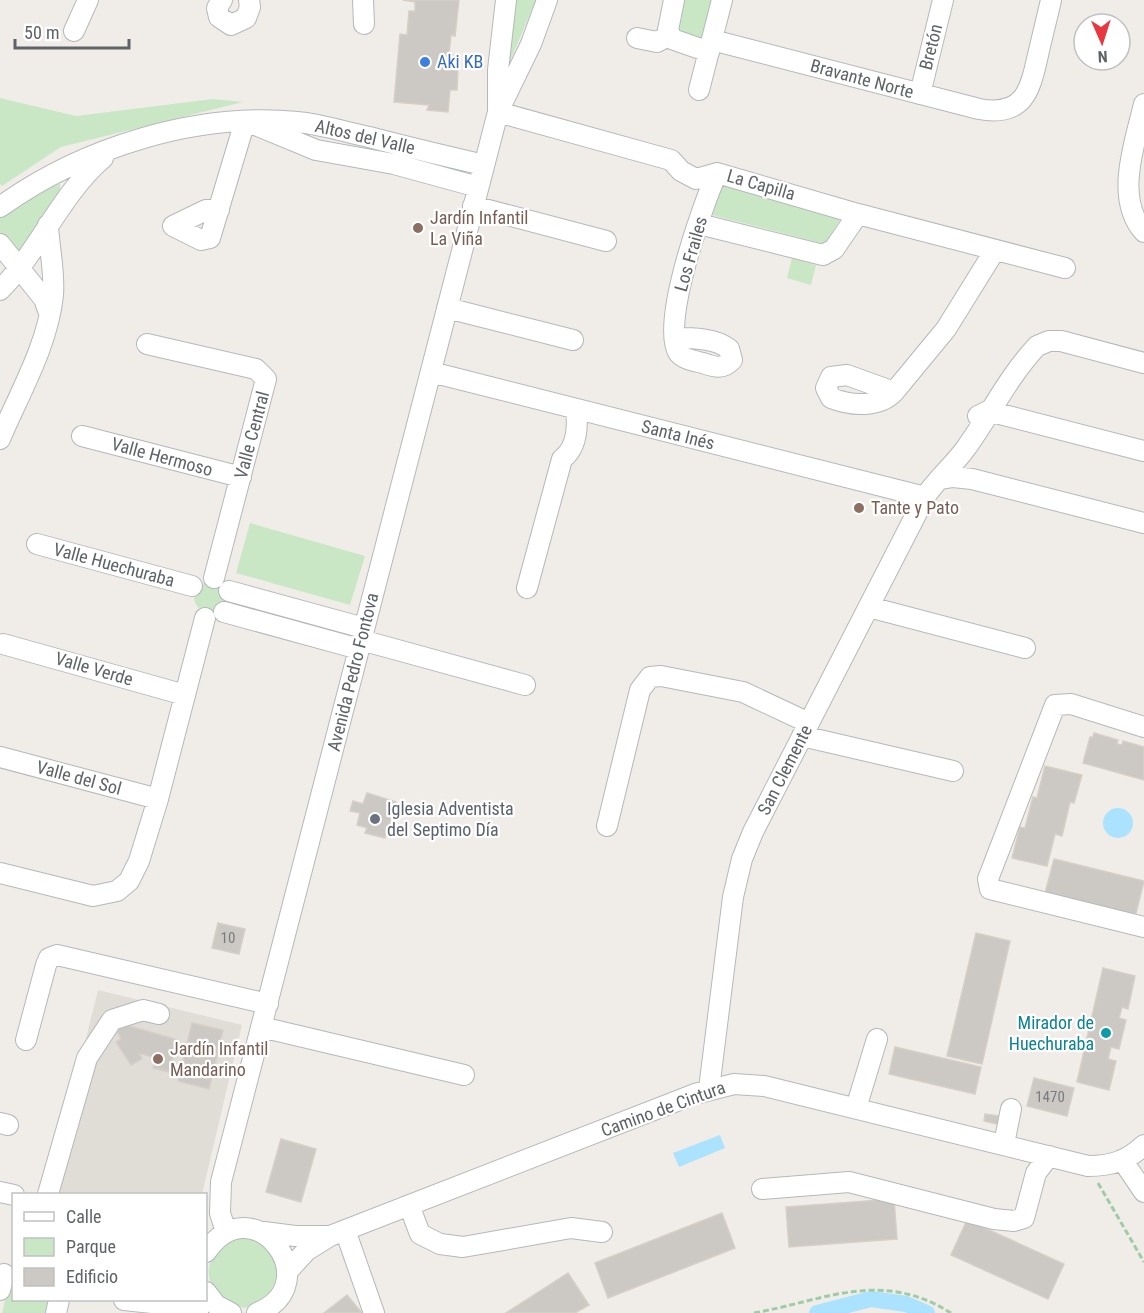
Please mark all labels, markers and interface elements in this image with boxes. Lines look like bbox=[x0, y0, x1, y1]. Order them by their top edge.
scale bar bbox=[15, 12, 129, 50]
north arrow bbox=[1072, 12, 1132, 72]
text: 50 m bbox=[24, 22, 59, 43]
street label: Bretón bbox=[915, 22, 946, 72]
text: N bbox=[1097, 47, 1108, 66]
place label: Aki KB bbox=[437, 51, 483, 72]
marker: Aki KB bbox=[418, 55, 432, 69]
street label: Bravante Norte bbox=[808, 55, 916, 102]
street label: Altos del Valle bbox=[313, 115, 417, 158]
street label: La Capilla bbox=[725, 165, 798, 204]
place label: Jardín Infantil La Viña bbox=[430, 207, 529, 249]
street label: Los Frailes bbox=[670, 214, 711, 294]
marker: Jardín Infantil La Viña bbox=[411, 221, 425, 235]
street label: Valle Central bbox=[230, 389, 273, 481]
street label: Santa Inés bbox=[639, 415, 717, 454]
street label: Valle Hermoso bbox=[109, 433, 215, 480]
place label: Tante y Pato bbox=[871, 497, 959, 518]
marker: Tante y Pato bbox=[852, 501, 866, 515]
street label: Valle Huechuraba bbox=[51, 538, 177, 591]
street label: Avenida Pedro Fontova bbox=[323, 590, 382, 753]
street label: Valle Verde bbox=[53, 647, 135, 690]
street label: San Clemente bbox=[753, 721, 816, 818]
street label: Valle del Sol bbox=[34, 756, 124, 799]
place label: Iglesia Adventista del Septimo Día bbox=[387, 798, 514, 840]
marker: Iglesia Adventista del Septimo Día bbox=[368, 812, 382, 826]
house number: 10 bbox=[221, 929, 235, 947]
place label: Mirador de Huechuraba bbox=[1009, 1012, 1094, 1054]
marker: Mirador de Huechuraba bbox=[1099, 1026, 1113, 1040]
place label: Jardín Infantil Mandarino bbox=[170, 1038, 269, 1080]
marker: Jardín Infantil Mandarino bbox=[151, 1052, 165, 1066]
street label: Camino de Cintura bbox=[598, 1076, 728, 1141]
house number: 1470 bbox=[1035, 1088, 1065, 1106]
legend bbox=[12, 1193, 207, 1301]
text: Calle bbox=[66, 1206, 102, 1227]
text: Parque bbox=[66, 1236, 116, 1257]
text: Edificio bbox=[66, 1266, 118, 1287]

